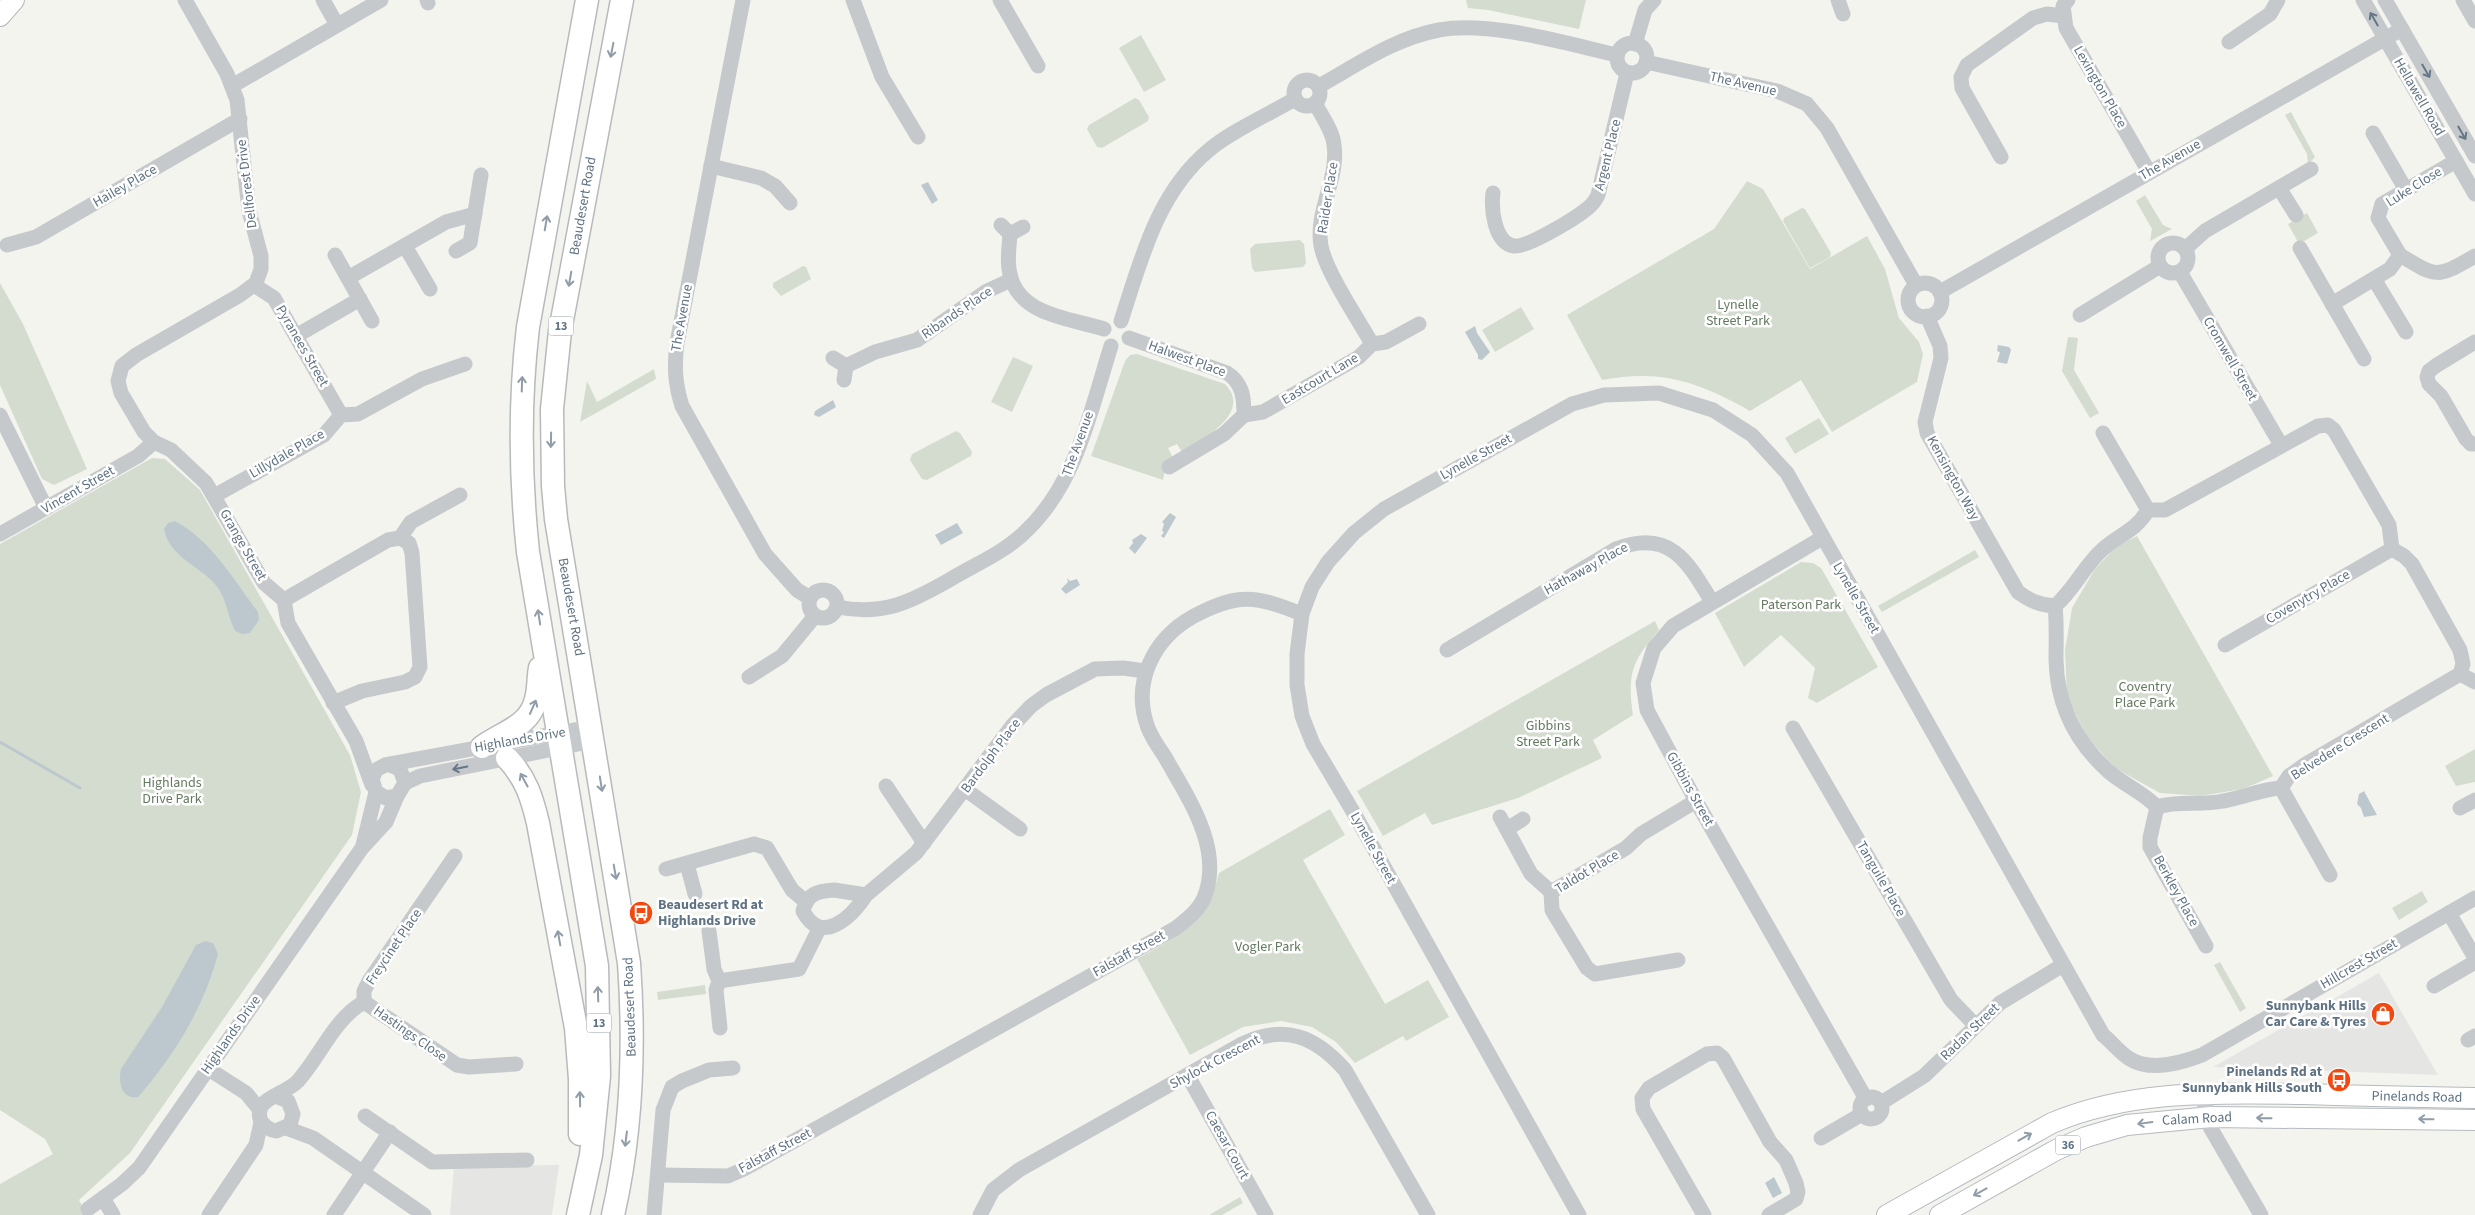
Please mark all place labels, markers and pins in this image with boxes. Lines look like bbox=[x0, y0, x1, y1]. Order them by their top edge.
place label: Beaudesert Rd at Highlands Drive bbox=[658, 895, 764, 931]
bus stop icon: Beaudesert Rd at Highlands Drive bbox=[628, 900, 654, 926]
place label: Sunnybank Hills Car Care & Tyres bbox=[2265, 996, 2366, 1032]
shop icon: Sunnybank Hills Car Care & Tyres bbox=[2370, 1001, 2396, 1027]
place label: Pinelands Rd at Sunnybank Hills South bbox=[2182, 1062, 2323, 1098]
bus stop icon: Pinelands Rd at Sunnybank Hills South bbox=[2326, 1067, 2352, 1093]

